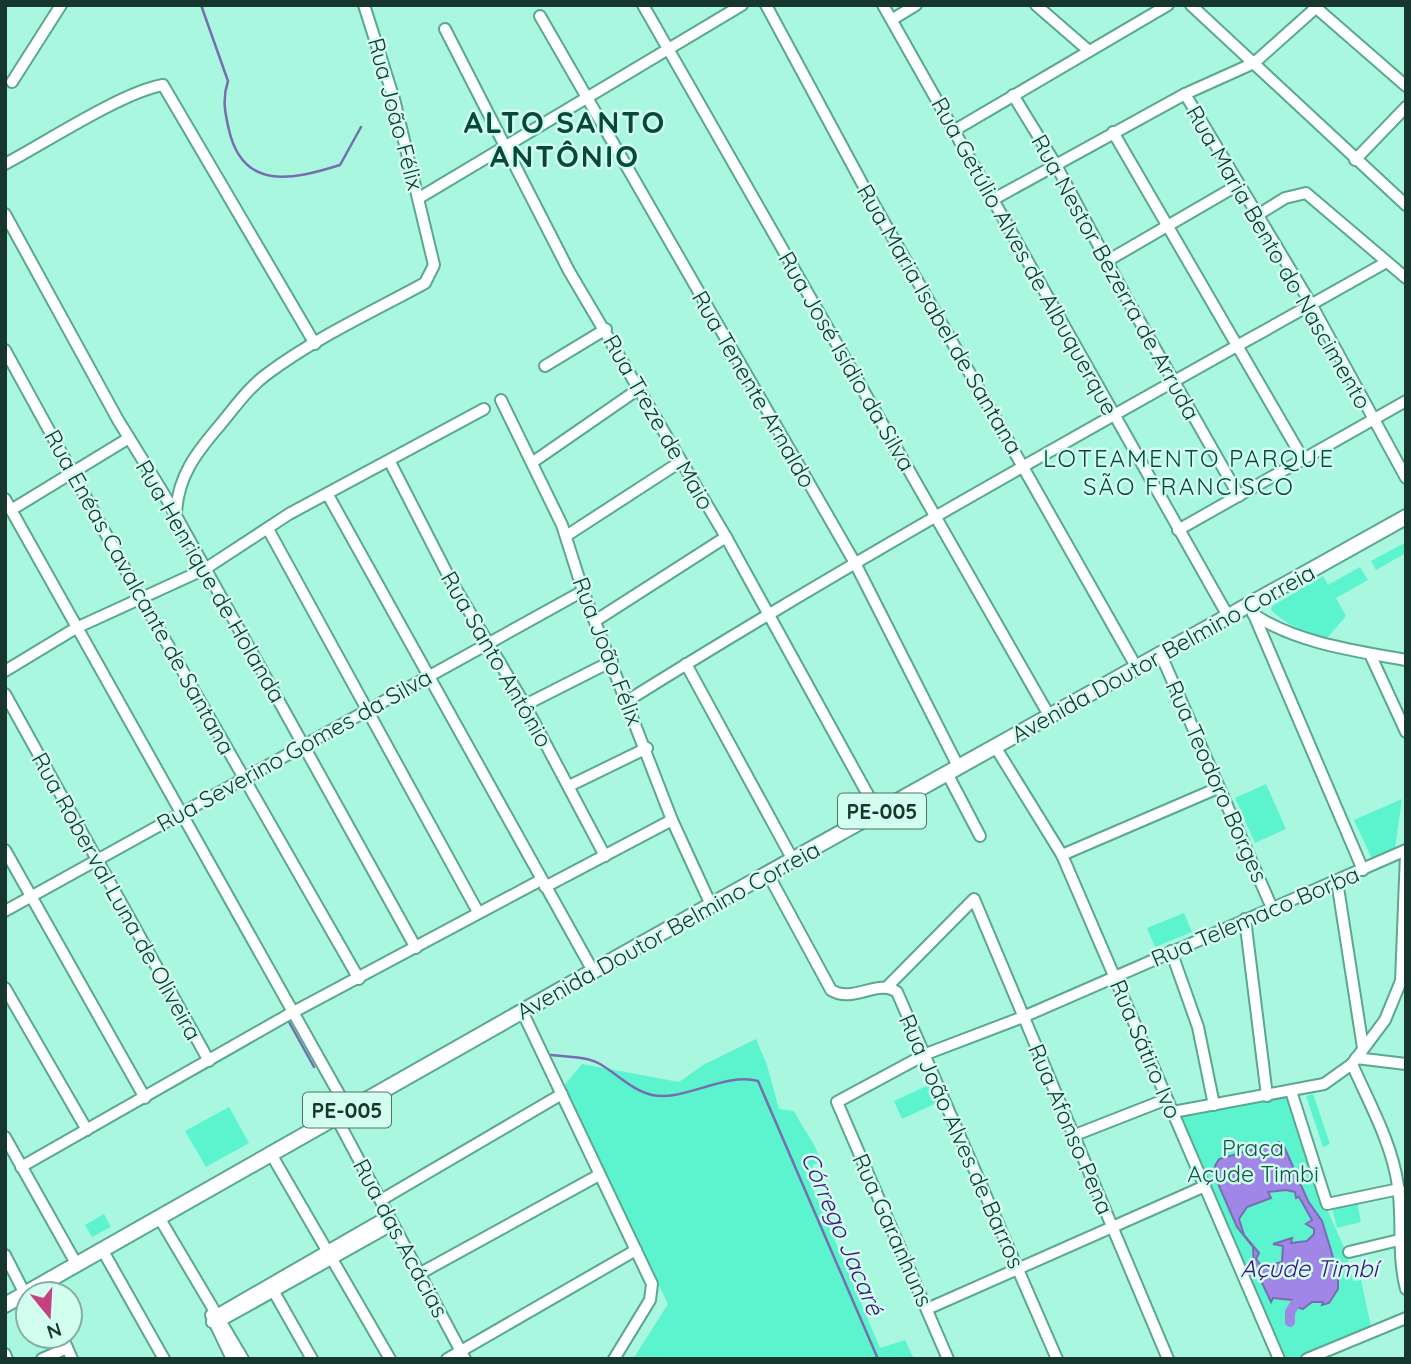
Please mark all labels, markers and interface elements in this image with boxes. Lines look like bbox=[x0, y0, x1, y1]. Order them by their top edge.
street label: Rua João Félix bbox=[362, 35, 430, 193]
street label: Rua Getúlio Alves de Albuquerque bbox=[925, 92, 1125, 420]
street label: Rua Maria Bento do Nascimento bbox=[1180, 100, 1378, 414]
district label: ALTO SANTO ANTÔNIO bbox=[464, 103, 666, 175]
street label: Rua Nestor Bezerra de Arruda bbox=[1025, 129, 1207, 425]
street label: Rua Maria Isabel de Santana bbox=[851, 179, 1029, 459]
street label: Rua José Isídio da Silva bbox=[772, 246, 922, 476]
street label: Rua Tenente Arnaldo bbox=[686, 285, 822, 493]
street label: Rua Treze de Maio bbox=[597, 329, 721, 515]
street label: Rua Enéas Cavalcante de Santana bbox=[38, 424, 242, 760]
district label: LOTEAMENTO PARQUE SÃO FRANCISCO bbox=[1043, 443, 1335, 501]
street label: Rua Henrique de Holanda bbox=[130, 454, 292, 708]
street label: Avenida Doutor Belmino Correia bbox=[1006, 557, 1320, 749]
street label: Rua Santo Antônio bbox=[435, 566, 559, 752]
street label: Rua João Félix bbox=[566, 573, 650, 729]
street label: Rua Severino Gomes da Silva bbox=[151, 662, 437, 838]
street label: Rua Teodoro Borges bbox=[1159, 676, 1275, 886]
street label: Rua Roberval Luna de Oliveira bbox=[26, 747, 208, 1045]
road number: PE-005 bbox=[838, 794, 926, 828]
street label: Avenida Doutor Belmino Correia bbox=[511, 834, 825, 1026]
street label: Rua Telemaco Borba bbox=[1147, 859, 1363, 973]
street label: Rua Sátiro Ivo bbox=[1104, 975, 1188, 1123]
street label: Rua João Alves de Barros bbox=[893, 1009, 1031, 1273]
street label: Rua Afonso Pena bbox=[1022, 1039, 1120, 1219]
road number: PE-005 bbox=[303, 1092, 391, 1128]
park label: Praça Açude Timbi bbox=[1187, 1133, 1319, 1188]
water label: Córrego Jacaré bbox=[795, 1147, 891, 1321]
street label: Rua Garanhuns bbox=[846, 1149, 940, 1311]
street label: Rua das Acácias bbox=[347, 1154, 455, 1322]
water label: Açude Timbí bbox=[1240, 1253, 1383, 1283]
north arrow bbox=[14, 1280, 84, 1350]
text: N bbox=[44, 1318, 65, 1345]

